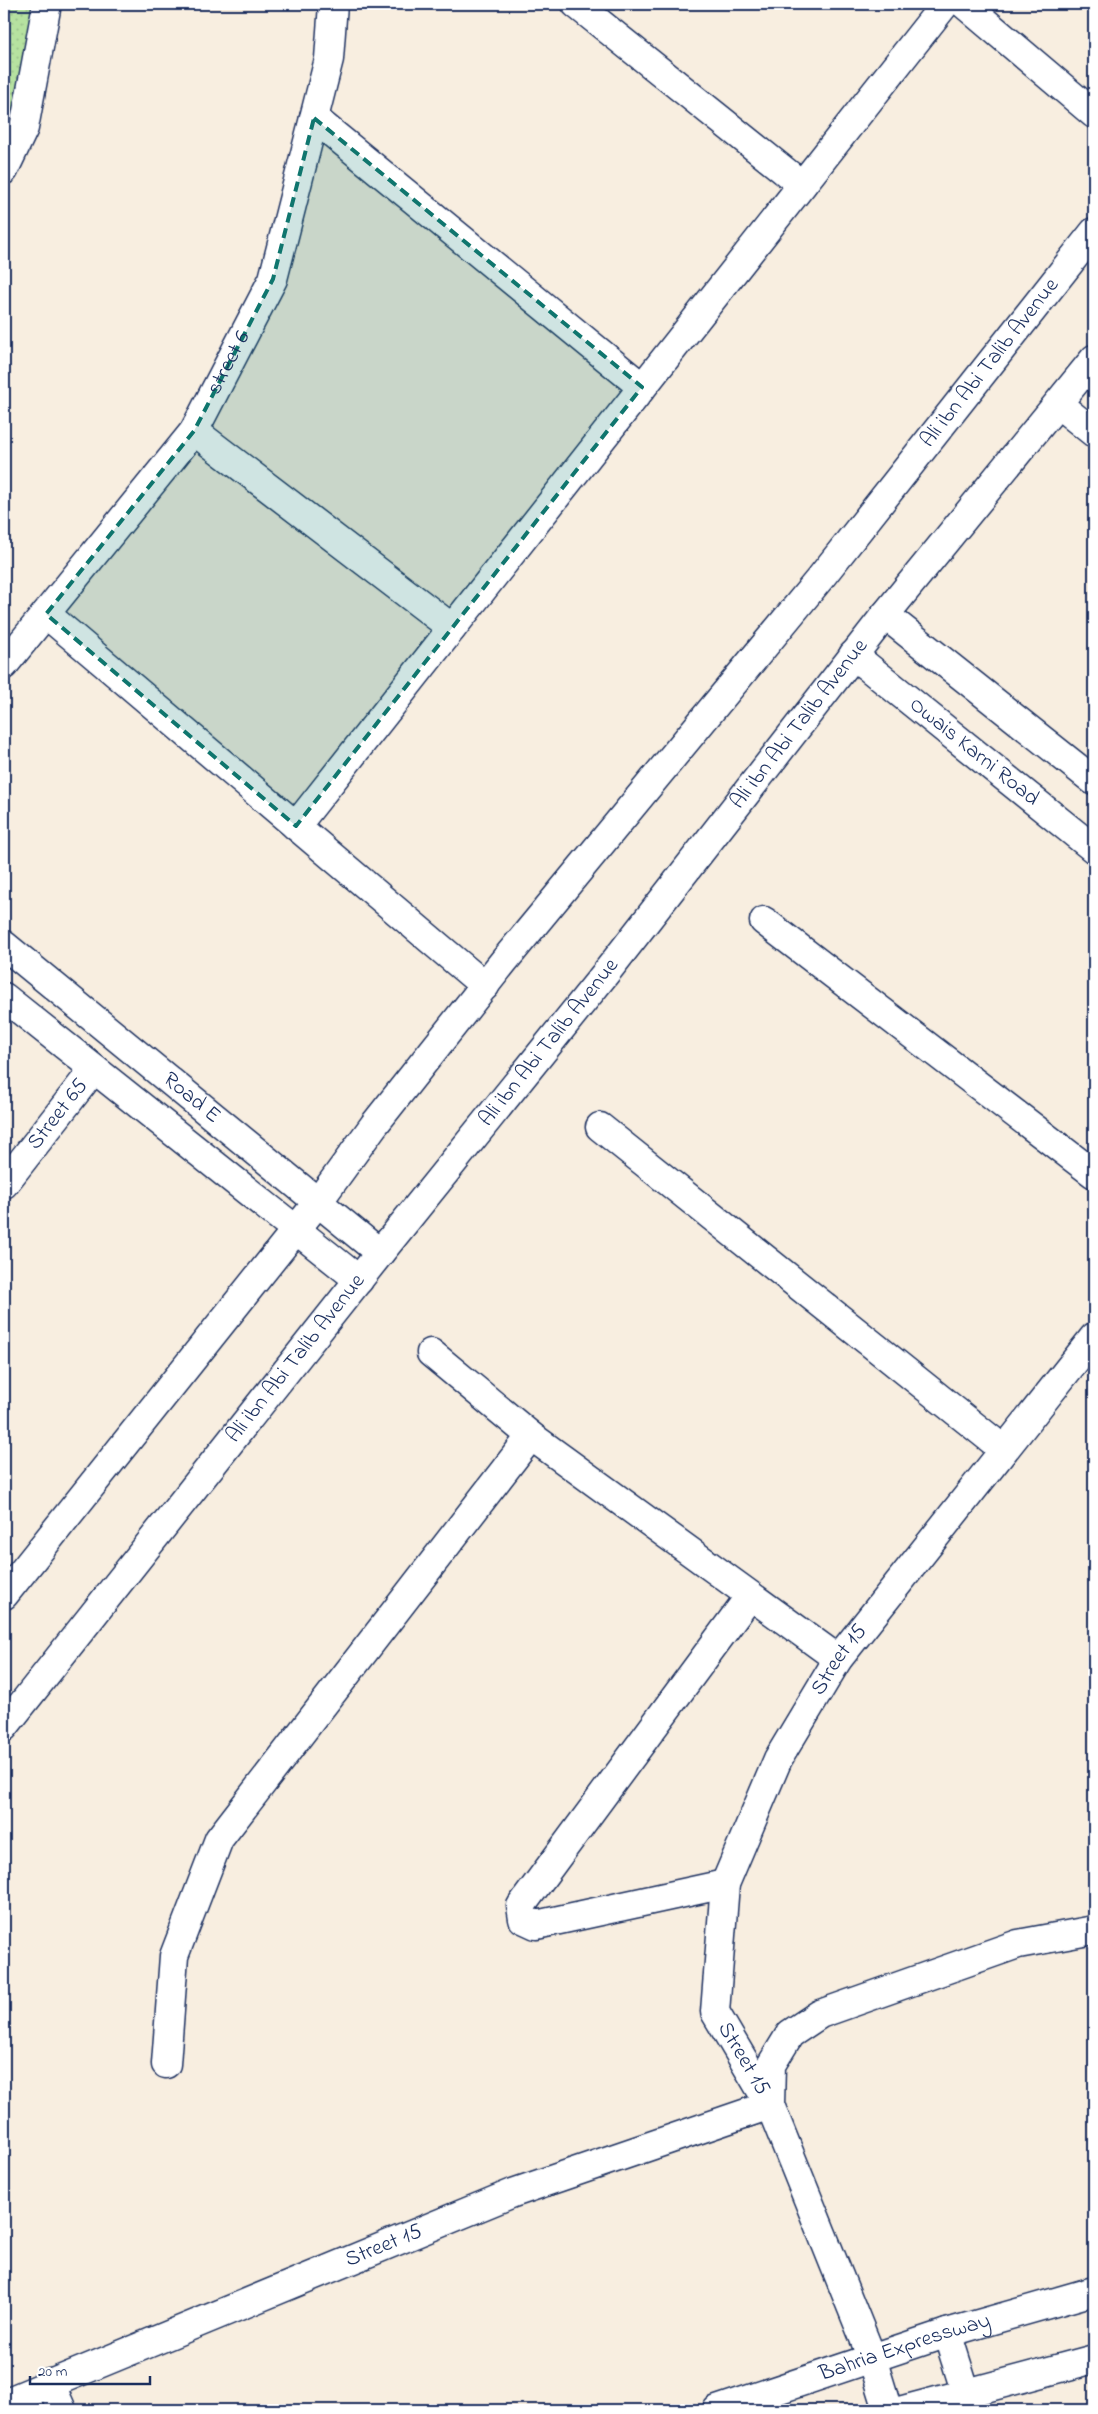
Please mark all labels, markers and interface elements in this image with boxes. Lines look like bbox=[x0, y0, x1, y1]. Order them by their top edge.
street label: Ali ibn Abi Talib Avenue bbox=[913, 271, 1067, 455]
street label: street 6 bbox=[199, 325, 259, 400]
street label: Ali ibn Abi Talib Avenue bbox=[723, 632, 877, 816]
street label: Owais Karni Road bbox=[902, 690, 1046, 815]
street label: Ali ibn Abi Talib Avenue bbox=[472, 952, 627, 1134]
street label: Road E bbox=[155, 1065, 227, 1132]
street label: Street 65 bbox=[20, 1072, 96, 1157]
street label: Ali ibn Abi Talib Avenue bbox=[219, 1267, 374, 1450]
street label: Street 15 bbox=[803, 1618, 876, 1702]
street label: Street 15 bbox=[709, 2016, 777, 2102]
street label: Street 15 bbox=[341, 2216, 427, 2276]
street label: Bahria Expressway bbox=[814, 2305, 995, 2391]
scale bar bbox=[30, 2354, 150, 2386]
text: 20 m bbox=[38, 2361, 68, 2383]

